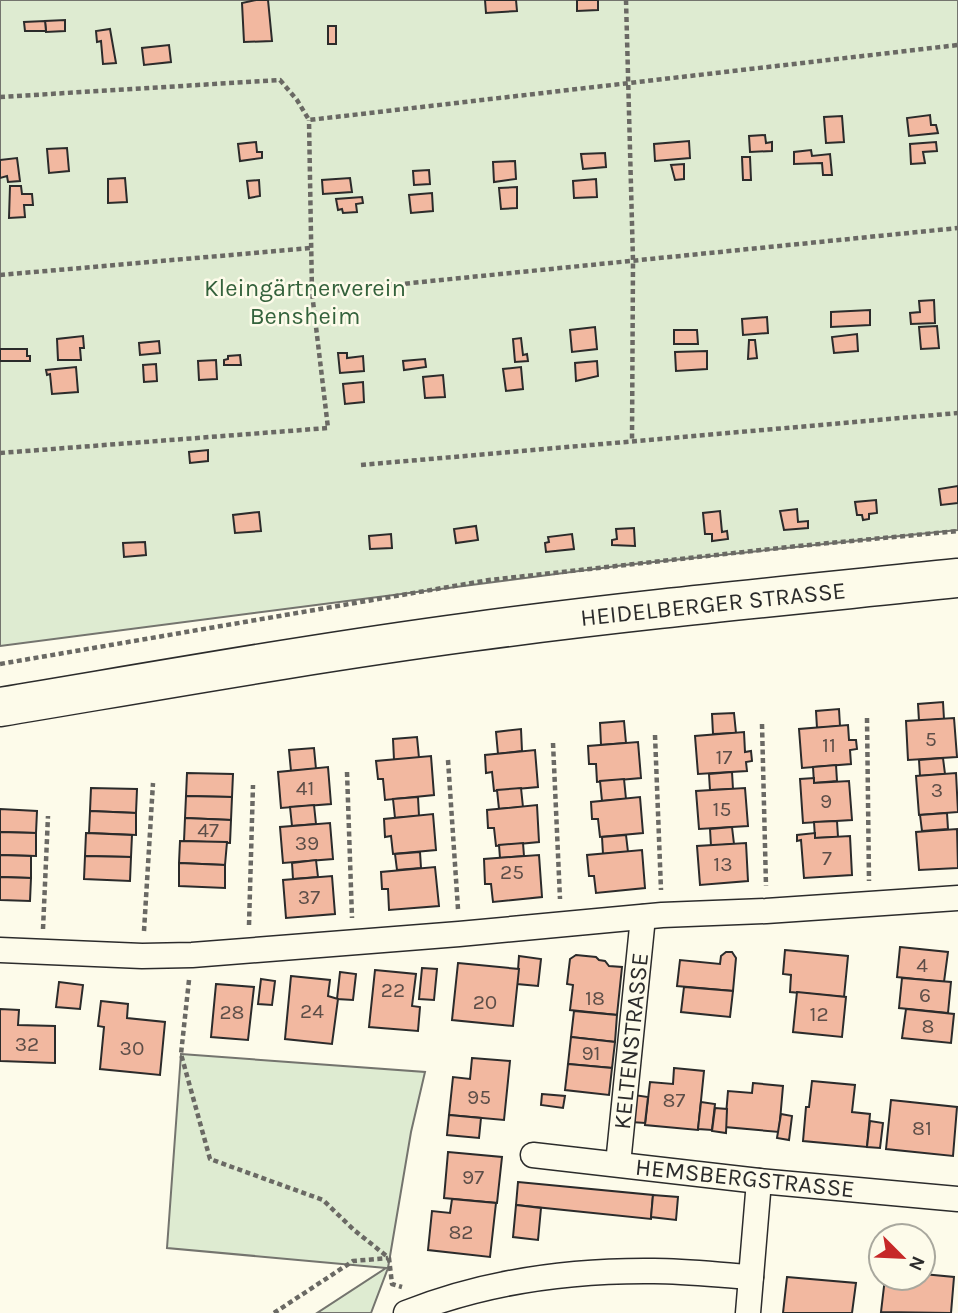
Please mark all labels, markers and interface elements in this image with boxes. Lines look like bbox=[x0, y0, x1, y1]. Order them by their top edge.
park label: Kleingärtnerverein Bensheim bbox=[204, 274, 406, 330]
street label: HEIDELBERGER STRASSE bbox=[579, 576, 847, 632]
house number: 5 bbox=[925, 727, 937, 751]
house number: 11 bbox=[822, 733, 836, 757]
house number: 17 bbox=[716, 745, 733, 769]
house number: 41 bbox=[296, 776, 314, 800]
house number: 3 bbox=[931, 778, 943, 802]
house number: 9 bbox=[820, 789, 832, 813]
house number: 15 bbox=[713, 797, 731, 821]
house number: 47 bbox=[197, 818, 219, 842]
house number: 39 bbox=[295, 831, 319, 855]
house number: 7 bbox=[822, 846, 832, 870]
house number: 13 bbox=[713, 852, 733, 876]
house number: 25 bbox=[500, 860, 524, 884]
house number: 37 bbox=[298, 885, 320, 909]
street label: KELTENSTRASSE bbox=[608, 951, 654, 1131]
house number: 4 bbox=[916, 953, 928, 977]
house number: 22 bbox=[381, 978, 405, 1002]
house number: 6 bbox=[919, 983, 931, 1007]
house number: 18 bbox=[585, 986, 605, 1010]
house number: 20 bbox=[473, 990, 497, 1014]
house number: 24 bbox=[300, 999, 324, 1023]
house number: 28 bbox=[219, 1000, 245, 1024]
house number: 12 bbox=[809, 1002, 829, 1026]
house number: 8 bbox=[922, 1014, 934, 1038]
house number: 32 bbox=[15, 1032, 39, 1056]
house number: 30 bbox=[120, 1036, 144, 1060]
house number: 91 bbox=[581, 1041, 601, 1065]
house number: 95 bbox=[467, 1085, 491, 1109]
house number: 87 bbox=[663, 1088, 686, 1112]
house number: 81 bbox=[912, 1116, 932, 1140]
street label: HEMSBERGSTRASSE bbox=[634, 1153, 856, 1203]
house number: 97 bbox=[462, 1165, 484, 1189]
house number: 82 bbox=[448, 1220, 474, 1244]
north arrow bbox=[867, 1222, 937, 1292]
text: N bbox=[904, 1253, 929, 1274]

